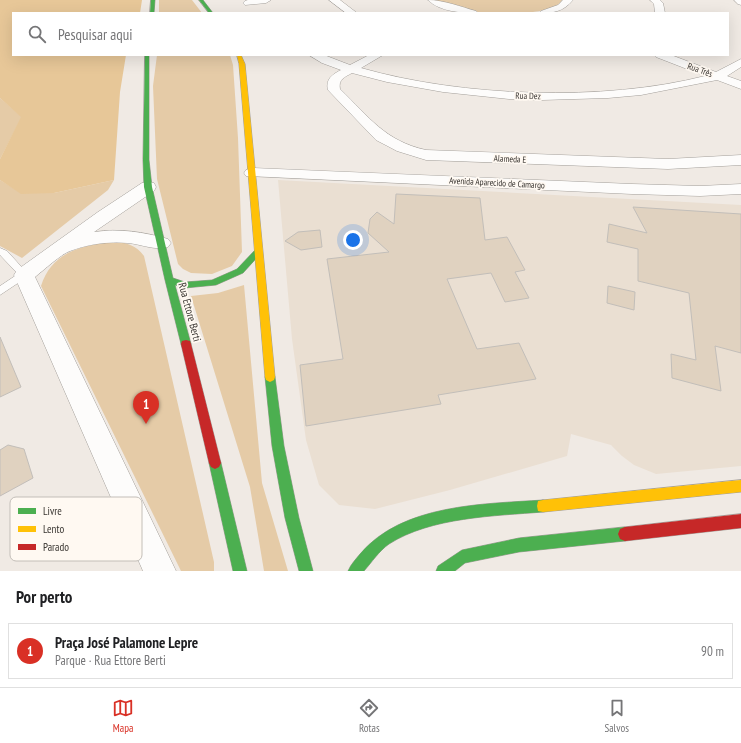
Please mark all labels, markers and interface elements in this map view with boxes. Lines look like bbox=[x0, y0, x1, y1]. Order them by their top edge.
search box bbox=[12, 12, 729, 56]
icon: search bbox=[26, 23, 48, 45]
text: Pesquisar aqui bbox=[58, 25, 132, 44]
street label: Rua Três bbox=[686, 60, 714, 79]
street label: Rua Dez bbox=[515, 90, 541, 101]
street label: Alameda E bbox=[493, 152, 527, 165]
street label: Avenida Aparecido de Camargo bbox=[449, 175, 545, 191]
your location bbox=[343, 230, 363, 250]
street label: Rua Ettore Berti bbox=[175, 281, 205, 343]
pin: 1 bbox=[133, 391, 159, 424]
legend bbox=[10, 497, 142, 561]
text: Livre bbox=[43, 504, 62, 518]
text: Lento bbox=[43, 522, 64, 536]
text: Parado bbox=[43, 540, 69, 554]
text: Por perto bbox=[16, 586, 72, 608]
text: Praça José Palamone Lepre bbox=[55, 633, 198, 652]
text: 1 bbox=[27, 643, 33, 660]
text: 90 m bbox=[701, 643, 724, 660]
text: Parque · Rua Ettore Berti bbox=[55, 652, 166, 669]
tab: Mapa bbox=[112, 697, 134, 735]
tab: Rotas bbox=[358, 697, 380, 735]
tab: Salvos bbox=[604, 697, 629, 735]

